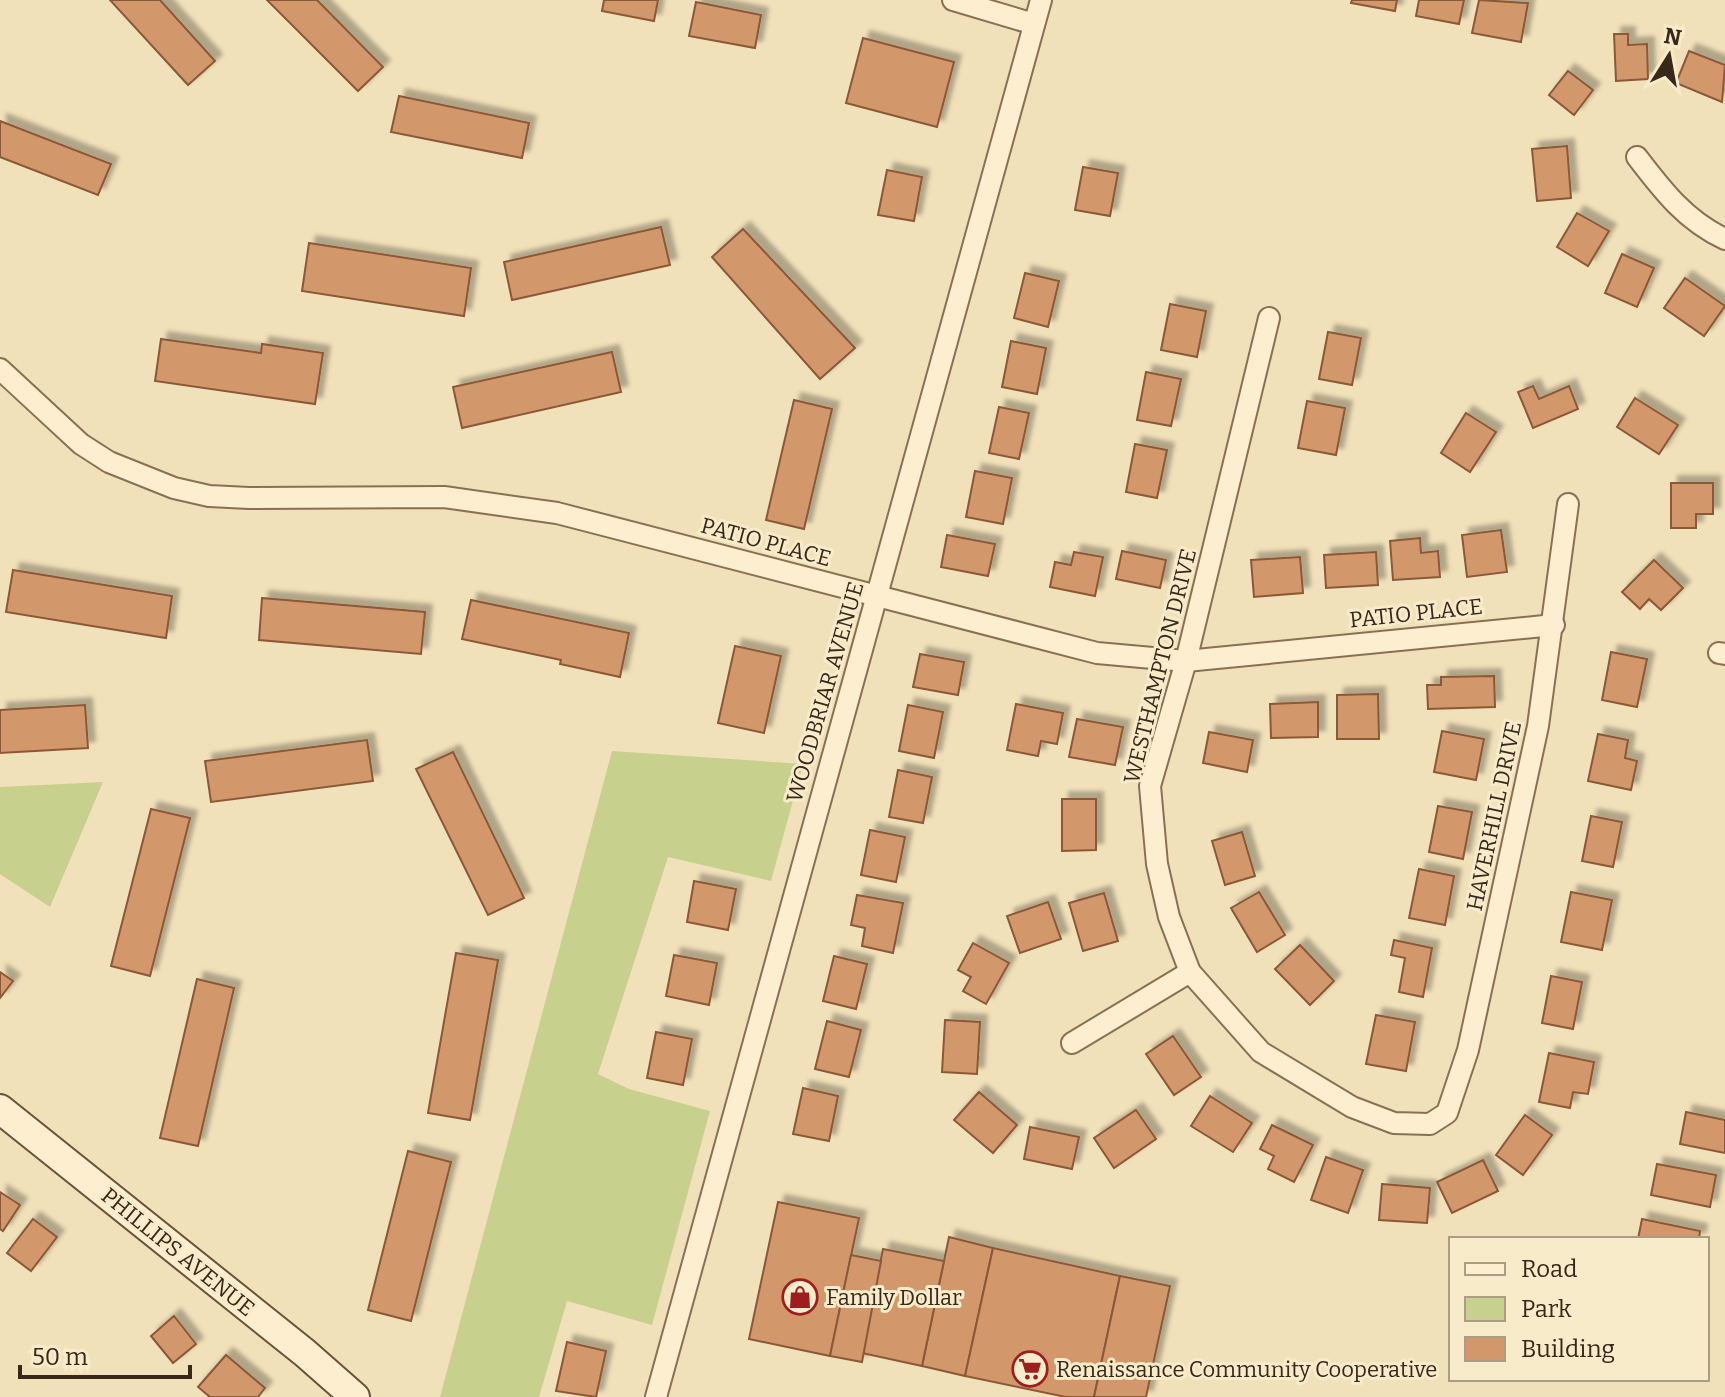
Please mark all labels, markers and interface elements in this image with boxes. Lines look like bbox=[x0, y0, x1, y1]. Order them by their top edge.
north arrow bbox=[1629, 16, 1709, 96]
text: N bbox=[1662, 22, 1684, 52]
street label: PATIO PLACE bbox=[698, 512, 834, 572]
street label: WESTHAMPTON DRIVE bbox=[1118, 546, 1202, 786]
street label: WOODBRIAR AVENUE bbox=[781, 579, 869, 805]
street label: PATIO PLACE bbox=[1348, 593, 1484, 633]
street label: HAVERHILL DRIVE bbox=[1461, 719, 1527, 913]
street label: PHILLIPS AVENUE bbox=[96, 1182, 260, 1322]
legend bbox=[1449, 1237, 1709, 1381]
text: Road bbox=[1521, 1255, 1577, 1283]
shop icon: Family Dollar bbox=[781, 1278, 819, 1316]
place label: Family Dollar bbox=[826, 1284, 962, 1311]
text: Park bbox=[1521, 1295, 1572, 1323]
scale bar bbox=[20, 1329, 190, 1379]
text: Building bbox=[1521, 1335, 1615, 1363]
text: 50 m bbox=[32, 1343, 88, 1371]
supermarket icon: Renaissance Community Cooperative bbox=[1011, 1350, 1049, 1388]
place label: Renaissance Community Cooperative bbox=[1056, 1356, 1437, 1383]

